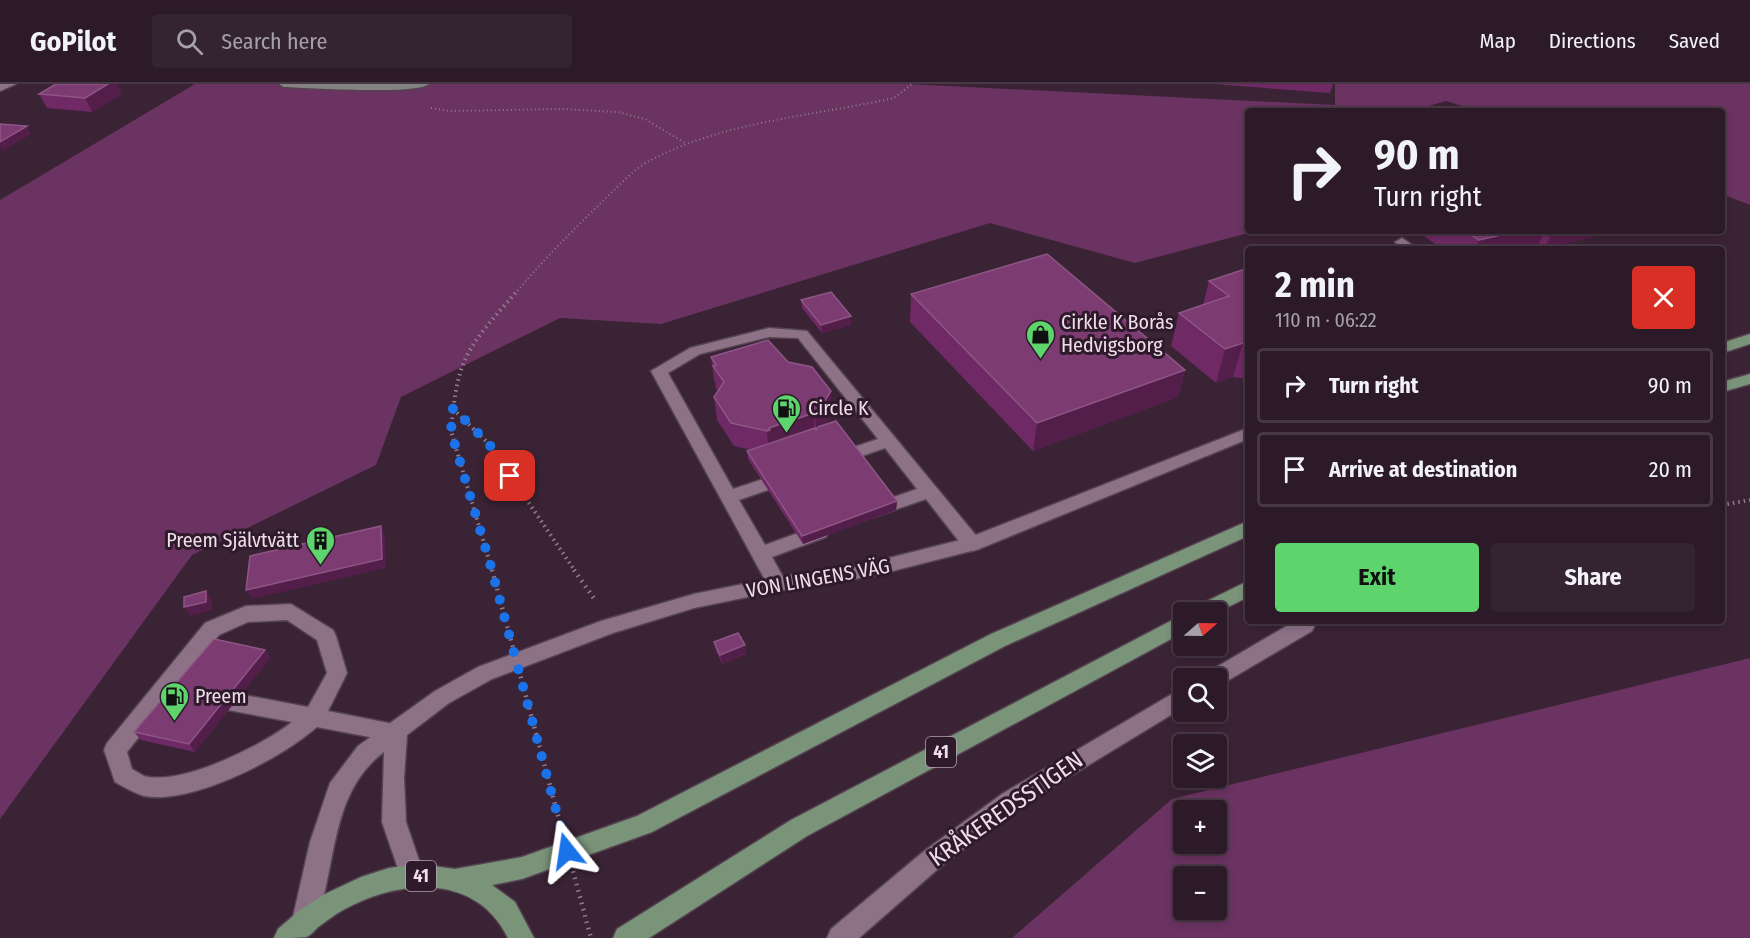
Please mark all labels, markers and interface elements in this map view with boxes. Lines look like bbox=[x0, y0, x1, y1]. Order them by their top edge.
search box bbox=[152, 14, 572, 68]
text: GoPilot bbox=[30, 25, 116, 58]
icon: search bbox=[173, 25, 206, 58]
text: Search here bbox=[221, 28, 327, 55]
text: Map bbox=[1479, 28, 1516, 54]
text: Directions bbox=[1549, 28, 1636, 54]
text: Saved bbox=[1669, 28, 1720, 54]
text: 90 m bbox=[1374, 130, 1459, 180]
icon: right bbox=[1275, 132, 1353, 210]
text: Turn right bbox=[1374, 181, 1482, 213]
text: 2 min bbox=[1275, 263, 1355, 307]
button: close bbox=[1632, 266, 1695, 329]
text: 110 m · 06:22 bbox=[1275, 308, 1377, 332]
place label: Cirkle K Borås Hedvigsborg bbox=[1061, 310, 1174, 357]
shop icon: Cirkle K Borås Hedvigsborg bbox=[1024, 318, 1056, 360]
icon: right bbox=[1278, 369, 1311, 402]
text: Turn right bbox=[1329, 372, 1418, 399]
text: 90 m bbox=[1648, 372, 1692, 399]
fuel station icon: Circle K bbox=[771, 392, 803, 434]
place label: Circle K bbox=[808, 396, 869, 420]
pin bbox=[484, 450, 535, 501]
icon: arrive bbox=[1278, 453, 1311, 486]
text: Arrive at destination bbox=[1329, 456, 1517, 483]
text: 20 m bbox=[1649, 456, 1692, 483]
icon: arrive bbox=[493, 459, 526, 492]
building icon: Preem Självtvätt bbox=[304, 524, 336, 566]
place label: Preem Självtvätt bbox=[166, 528, 299, 552]
button: Exit bbox=[1275, 543, 1479, 612]
button: Share bbox=[1491, 543, 1695, 612]
street label: VON LINGENS VÄG bbox=[745, 554, 891, 602]
north arrow bbox=[1173, 602, 1227, 656]
map controls bbox=[1173, 602, 1227, 920]
button: search bbox=[1173, 668, 1227, 722]
fuel station icon: Preem bbox=[158, 680, 190, 722]
place label: Preem bbox=[195, 684, 247, 708]
button: layers bbox=[1173, 734, 1227, 788]
road number: 41 bbox=[926, 737, 956, 767]
street label: KRÅKEREDSSTIGEN bbox=[923, 745, 1088, 872]
button: + bbox=[1173, 800, 1227, 854]
position arrow bbox=[535, 819, 599, 883]
road number: 41 bbox=[406, 861, 436, 891]
button: − bbox=[1173, 866, 1227, 920]

